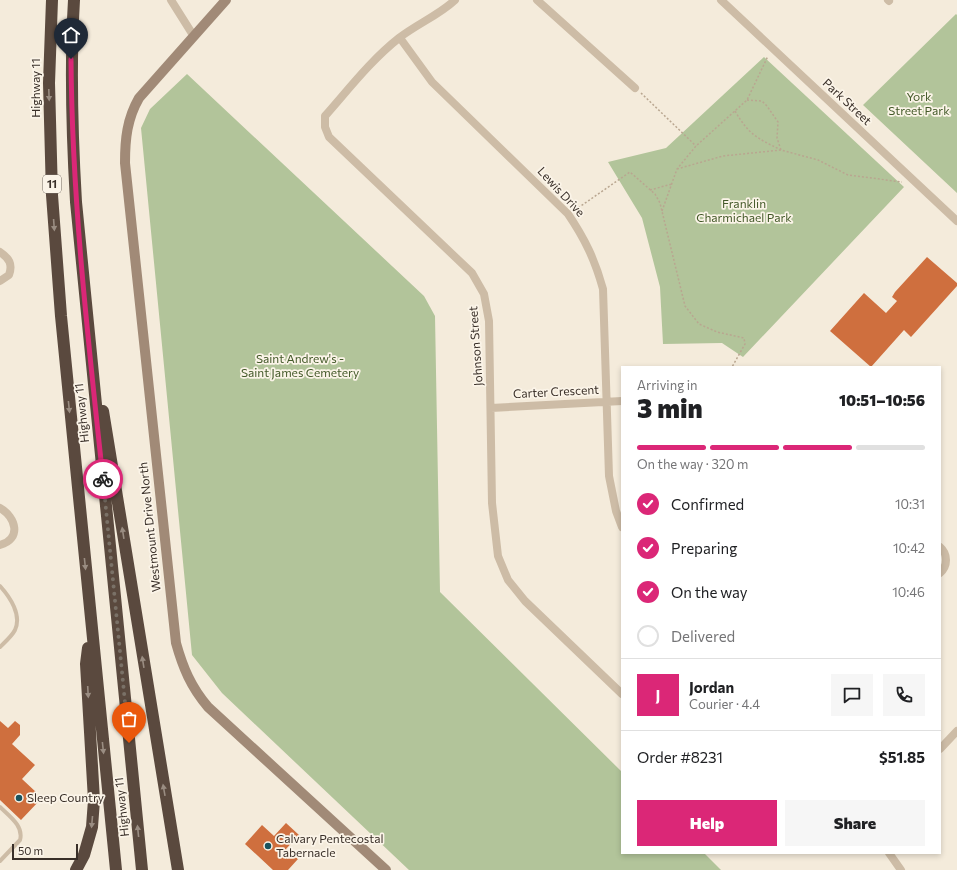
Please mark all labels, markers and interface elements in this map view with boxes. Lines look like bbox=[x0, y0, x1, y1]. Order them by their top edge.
pin bbox=[54, 18, 88, 59]
icon: home bbox=[60, 24, 82, 46]
street label: Highway 11 bbox=[28, 58, 42, 118]
street label: Park Street bbox=[820, 75, 875, 127]
one-way arrow bbox=[46, 89, 52, 102]
park label: York Street Park bbox=[888, 89, 950, 117]
street label: Lewis Drive bbox=[535, 164, 588, 219]
road number: 11 bbox=[43, 175, 61, 193]
park label: Franklin Charmichael Park bbox=[696, 196, 792, 224]
one-way arrow bbox=[51, 219, 58, 231]
street label: Johnson Street bbox=[465, 305, 486, 387]
park label: Saint Andrew's - Saint James Cemetery bbox=[241, 351, 359, 380]
text: Arriving in bbox=[637, 377, 697, 393]
street label: Carter Crescent bbox=[513, 382, 599, 400]
street label: Highway 11 bbox=[71, 383, 91, 444]
text: 10:51–10:56 bbox=[839, 391, 925, 409]
text: 3 min bbox=[637, 392, 703, 423]
one-way arrow bbox=[66, 401, 73, 413]
text: On the way · 320 m bbox=[637, 456, 748, 472]
courier bbox=[83, 459, 123, 499]
street label: Westmount Drive North bbox=[135, 461, 163, 593]
icon: bike bbox=[92, 468, 114, 490]
icon: check bbox=[637, 493, 659, 515]
text: Confirmed bbox=[671, 495, 744, 513]
text: 10:31 bbox=[895, 496, 925, 512]
one-way arrow bbox=[120, 527, 126, 540]
icon: check bbox=[637, 537, 659, 559]
text: Preparing bbox=[671, 539, 737, 557]
text: 10:42 bbox=[893, 540, 925, 556]
one-way arrow bbox=[82, 558, 88, 570]
icon: check bbox=[637, 581, 659, 603]
text: On the way bbox=[671, 583, 748, 601]
text: 10:46 bbox=[892, 584, 925, 600]
text: Delivered bbox=[671, 627, 735, 645]
one-way arrow bbox=[140, 656, 146, 668]
button: chat bbox=[831, 674, 873, 716]
button: phone bbox=[883, 674, 925, 716]
text: Jordan bbox=[689, 678, 734, 696]
one-way arrow bbox=[85, 686, 91, 699]
text: J bbox=[656, 686, 660, 704]
text: Courier · 4.4 bbox=[689, 696, 760, 712]
pin bbox=[112, 702, 146, 743]
icon: bag bbox=[118, 708, 140, 730]
one-way arrow bbox=[100, 742, 107, 754]
text: Order #8231 bbox=[637, 748, 723, 766]
text: $51.85 bbox=[879, 748, 925, 766]
street label: Highway 11 bbox=[111, 777, 131, 838]
one-way arrow bbox=[161, 784, 167, 796]
place label: Sleep Country bbox=[27, 790, 104, 804]
marker: Sleep Country bbox=[14, 793, 24, 803]
button: Help bbox=[637, 800, 777, 846]
button: Share bbox=[785, 800, 925, 846]
one-way arrow bbox=[89, 816, 95, 828]
one-way arrow bbox=[135, 825, 141, 837]
place label: Calvary Pentecostal Tabernacle bbox=[276, 831, 384, 859]
marker: Calvary Pentecostal Tabernacle bbox=[263, 841, 273, 851]
scale bar bbox=[12, 842, 78, 861]
text: 50 m bbox=[18, 844, 43, 857]

